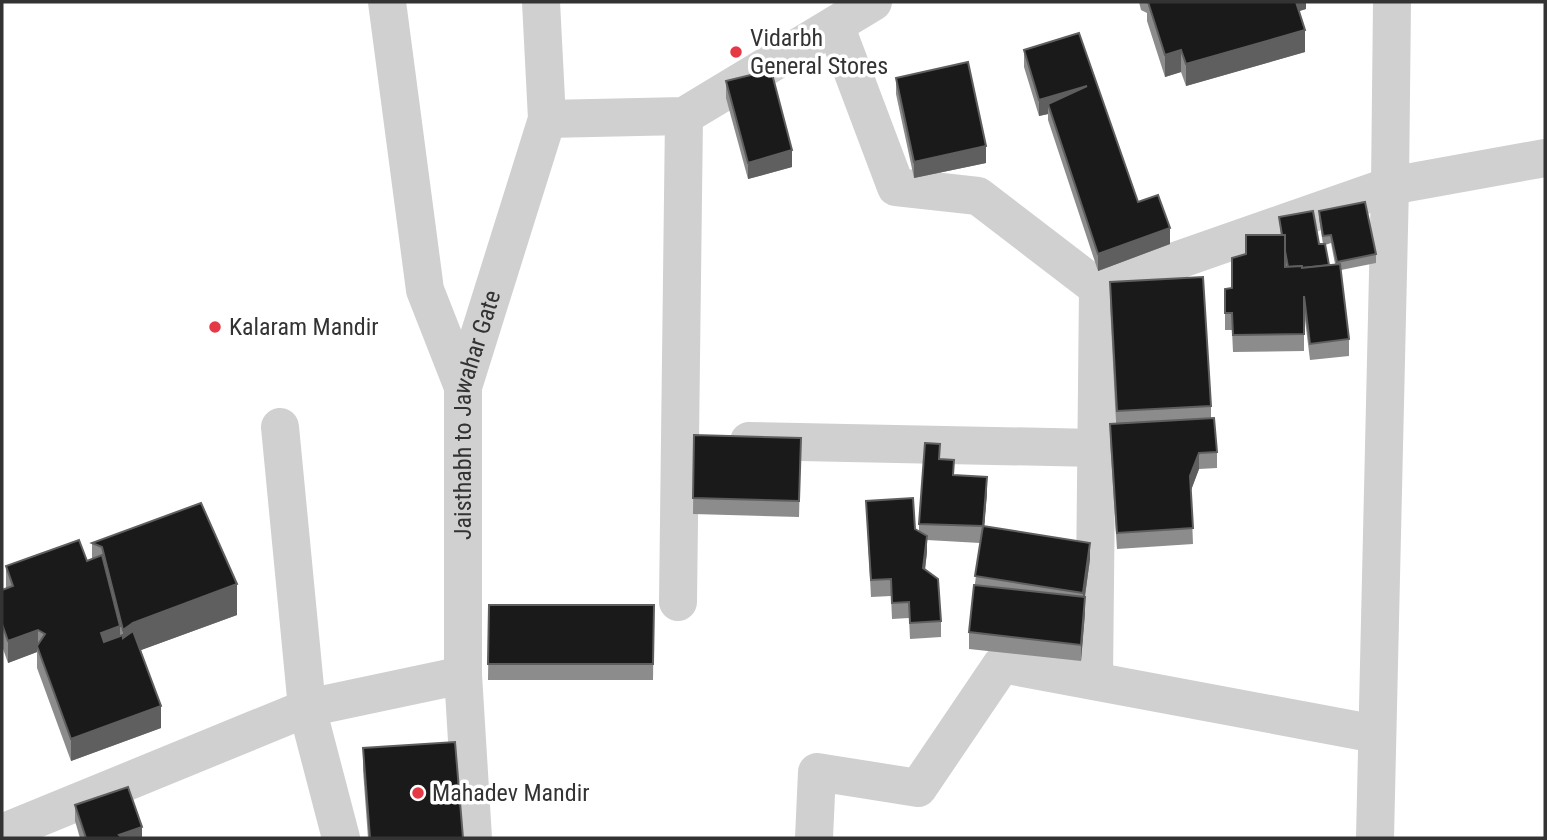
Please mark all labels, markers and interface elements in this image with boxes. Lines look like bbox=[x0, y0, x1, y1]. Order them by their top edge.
place label: Vidarbh General Stores bbox=[750, 24, 888, 80]
marker: Vidarbh General Stores bbox=[728, 44, 744, 60]
street label: Jaisthabh to Jawahar Gate bbox=[448, 287, 506, 540]
place label: Kalaram Mandir bbox=[229, 313, 378, 341]
marker: Kalaram Mandir bbox=[207, 319, 223, 335]
place label: Mahadev Mandir bbox=[432, 779, 589, 807]
marker: Mahadev Mandir bbox=[410, 785, 426, 801]

